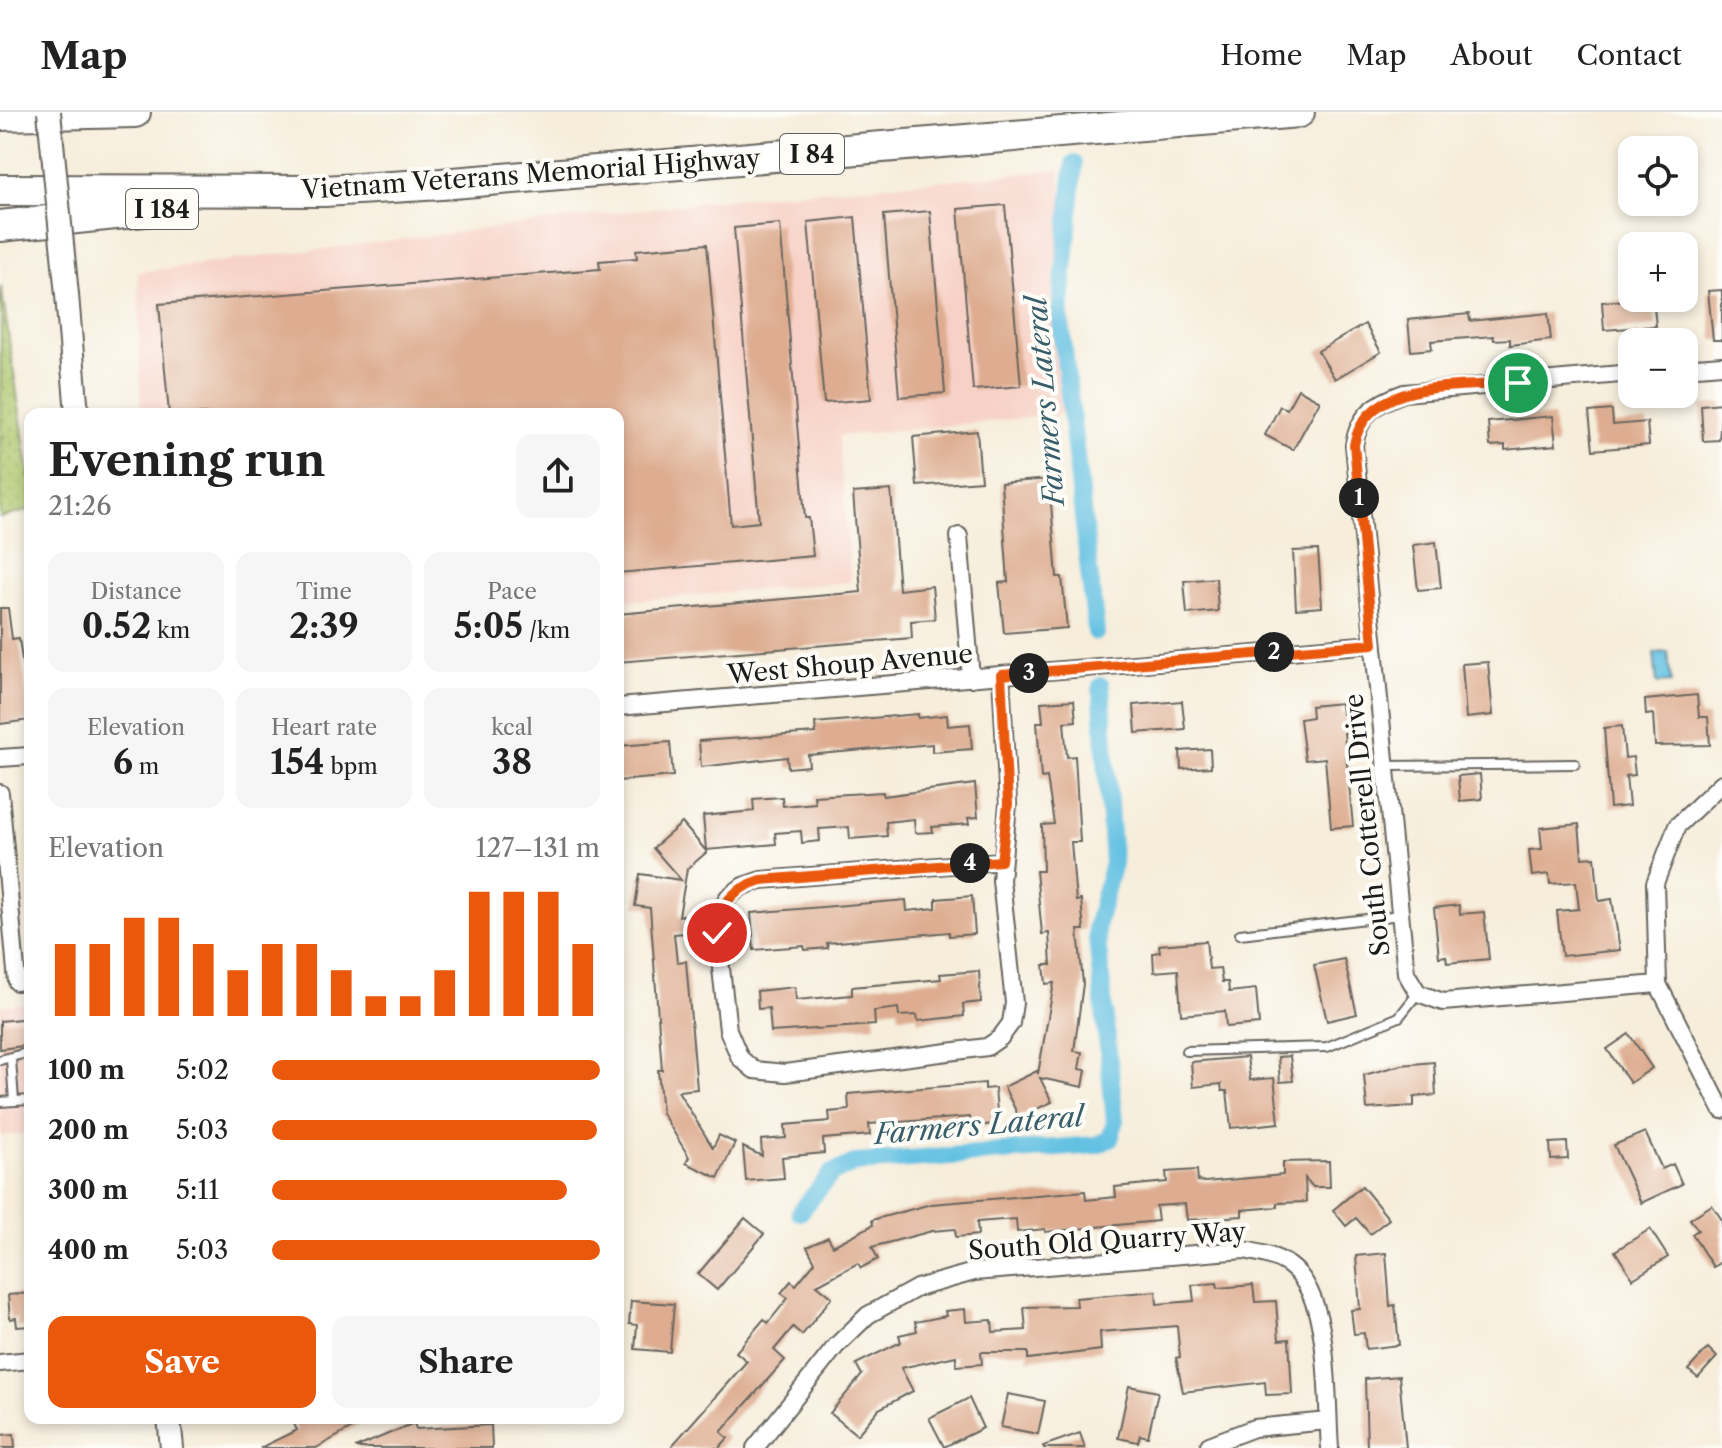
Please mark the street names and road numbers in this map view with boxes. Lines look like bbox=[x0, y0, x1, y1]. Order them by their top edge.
road number: I 84 bbox=[780, 134, 844, 174]
street label: Vietnam Veterans Memorial Highway bbox=[300, 142, 762, 206]
road number: I 184 bbox=[126, 189, 198, 229]
street label: West Shoup Avenue bbox=[725, 637, 974, 691]
street label: South Cotterell Drive bbox=[1337, 692, 1397, 958]
street label: South Old Quarry Way bbox=[967, 1215, 1247, 1267]

